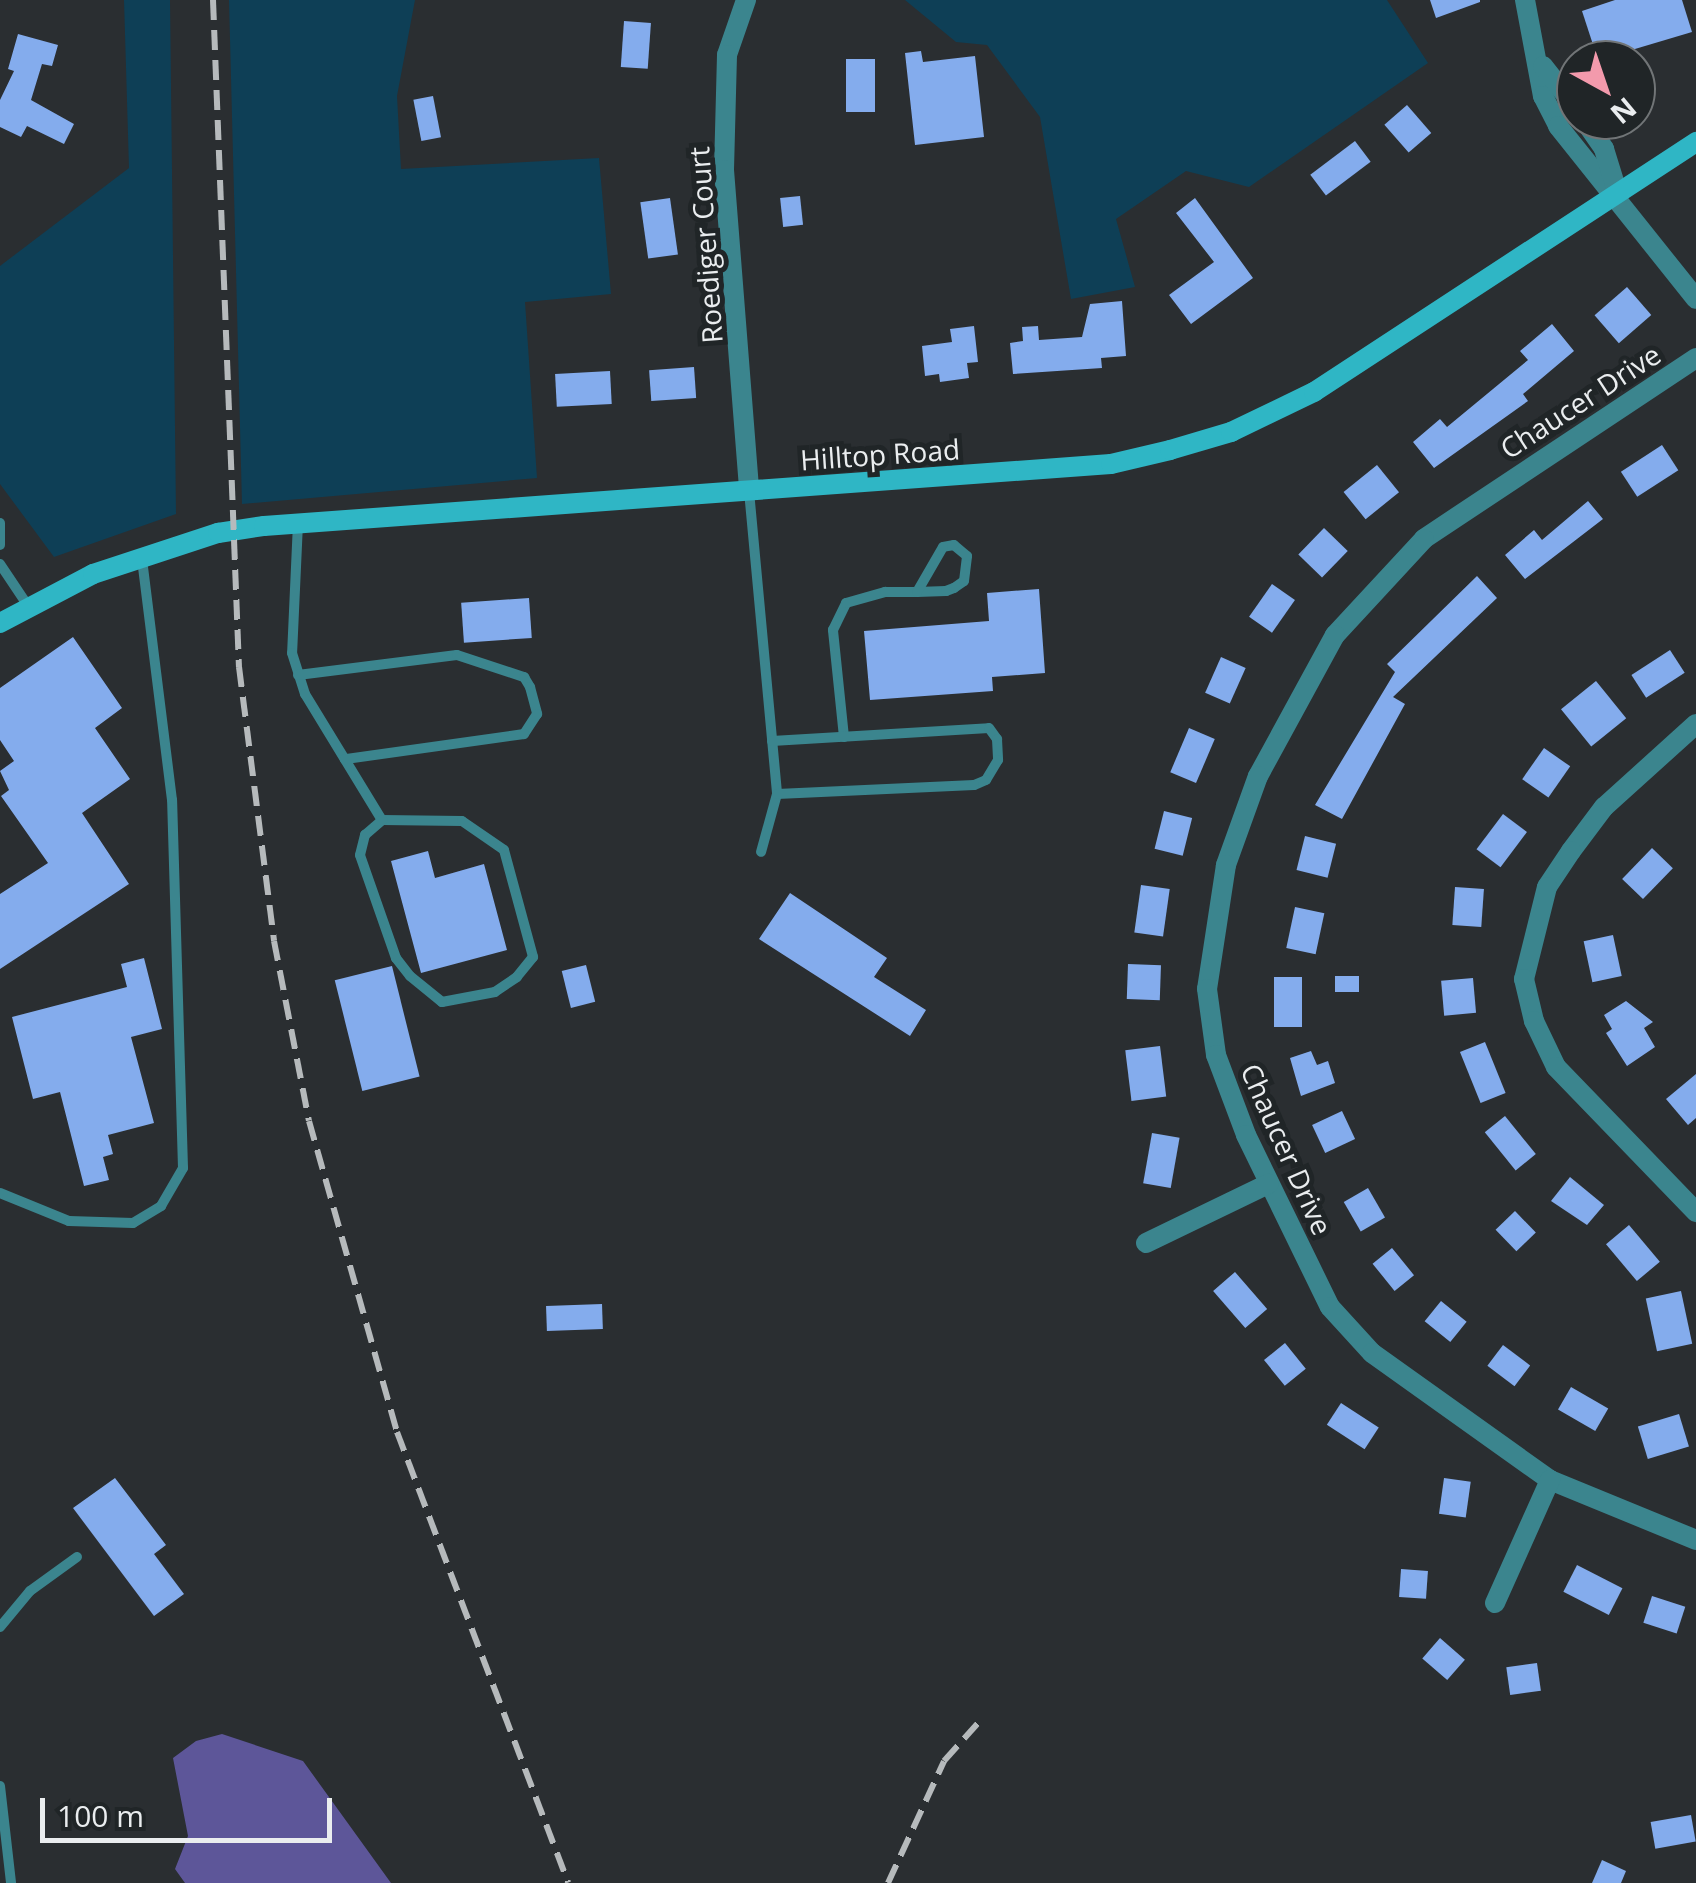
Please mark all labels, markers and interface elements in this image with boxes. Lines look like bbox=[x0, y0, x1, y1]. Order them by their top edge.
north arrow bbox=[1556, 40, 1656, 140]
text: N bbox=[1603, 90, 1645, 133]
street label: Roediger Court bbox=[681, 146, 729, 344]
street label: Chaucer Drive bbox=[1494, 337, 1666, 465]
street label: Hilltop Road bbox=[799, 432, 961, 476]
street label: Chaucer Drive bbox=[1234, 1058, 1340, 1240]
scale bar bbox=[45, 1778, 338, 1840]
text: 100 m bbox=[57, 1795, 144, 1836]

